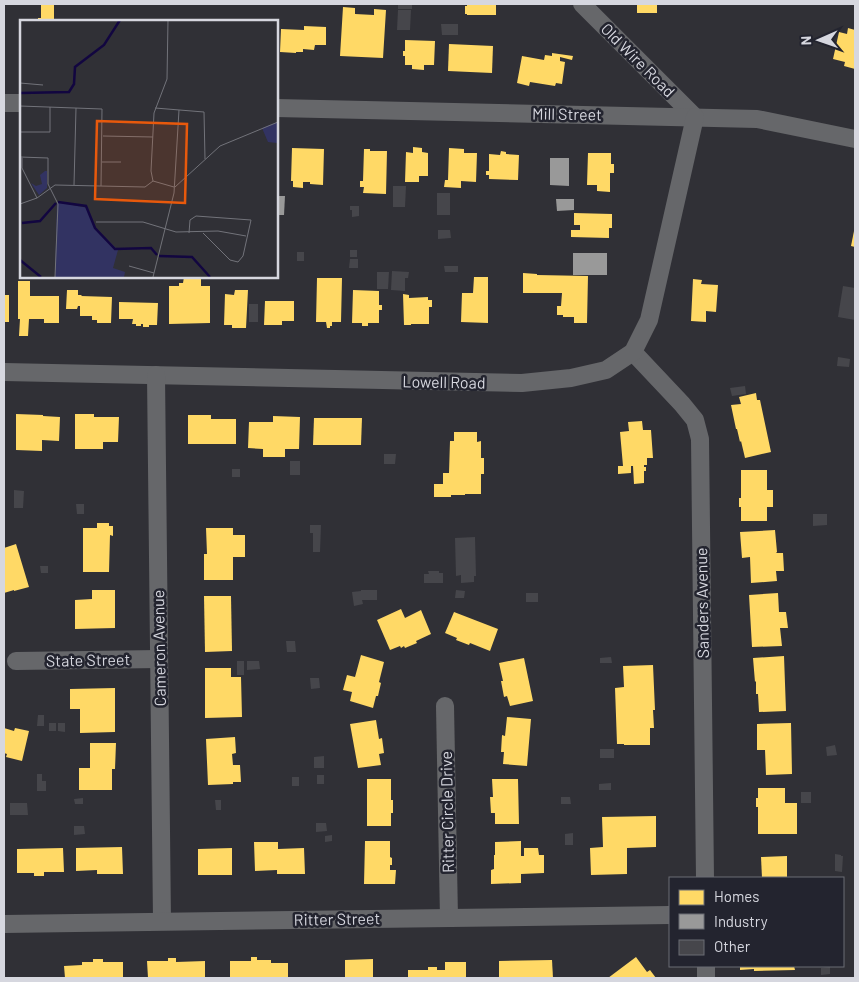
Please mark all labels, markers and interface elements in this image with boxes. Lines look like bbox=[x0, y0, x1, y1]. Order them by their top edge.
north arrow bbox=[794, 15, 844, 65]
street label: Old Wire Road bbox=[598, 19, 679, 100]
inset map bbox=[20, 20, 278, 278]
text: N bbox=[797, 36, 814, 45]
street label: Mill Street bbox=[532, 103, 602, 124]
street label: Lowell Road bbox=[402, 371, 486, 392]
street label: Sanders Avenue bbox=[691, 547, 712, 659]
street label: Cameron Avenue bbox=[148, 590, 169, 706]
street label: State Street bbox=[46, 649, 130, 670]
street label: Ritter Circle Drive bbox=[436, 751, 457, 873]
legend bbox=[669, 877, 844, 967]
text: Homes bbox=[714, 887, 759, 905]
street label: Ritter Street bbox=[294, 908, 380, 929]
text: Industry bbox=[714, 912, 768, 930]
text: Other bbox=[714, 937, 751, 955]

